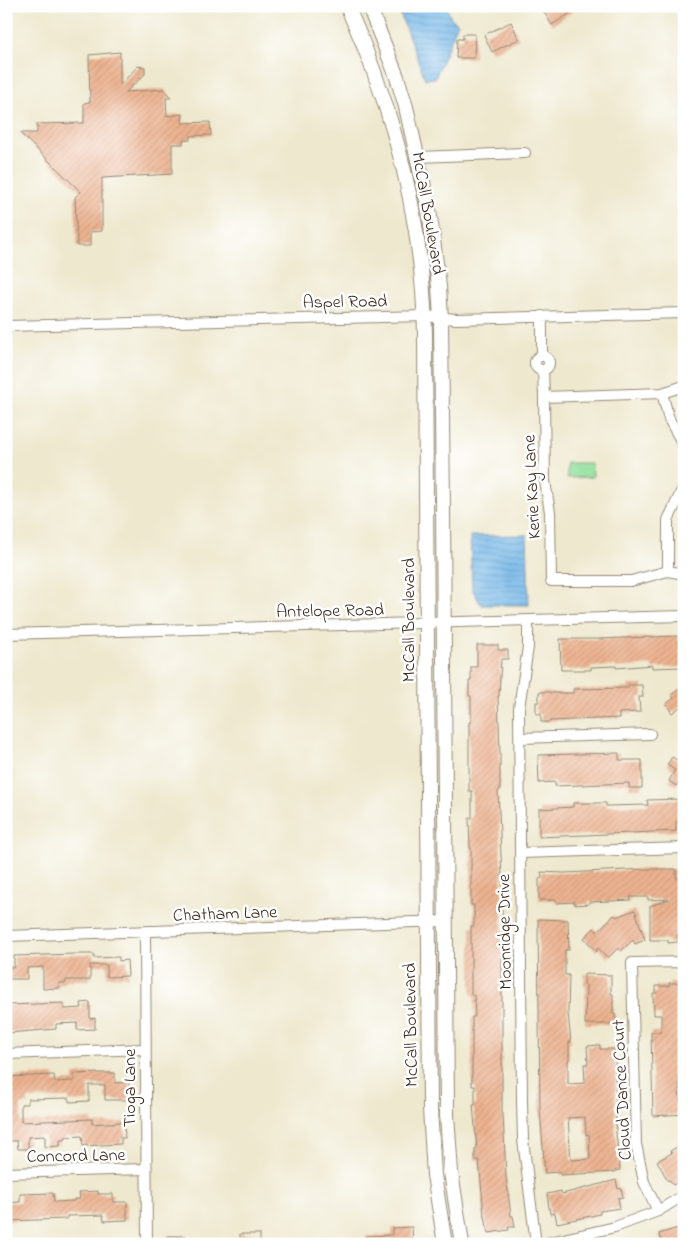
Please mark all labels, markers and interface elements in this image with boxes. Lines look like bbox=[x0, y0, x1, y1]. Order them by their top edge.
street label: McCall Boulevard bbox=[403, 150, 451, 277]
street label: Aspel Road bbox=[302, 289, 388, 317]
street label: Kerie Kay Lane bbox=[517, 433, 549, 540]
street label: McCall Boulevard bbox=[397, 558, 423, 682]
street label: Antelope Road bbox=[276, 598, 384, 626]
street label: Moonridge Drive bbox=[492, 873, 521, 990]
street label: Chatham Lane bbox=[173, 900, 279, 930]
street label: McCall Boulevard bbox=[398, 963, 426, 1087]
street label: Cloud Dance Court bbox=[606, 1019, 640, 1161]
street label: Tioga Lane bbox=[118, 1048, 145, 1127]
street label: Concord Lane bbox=[26, 1143, 127, 1171]

